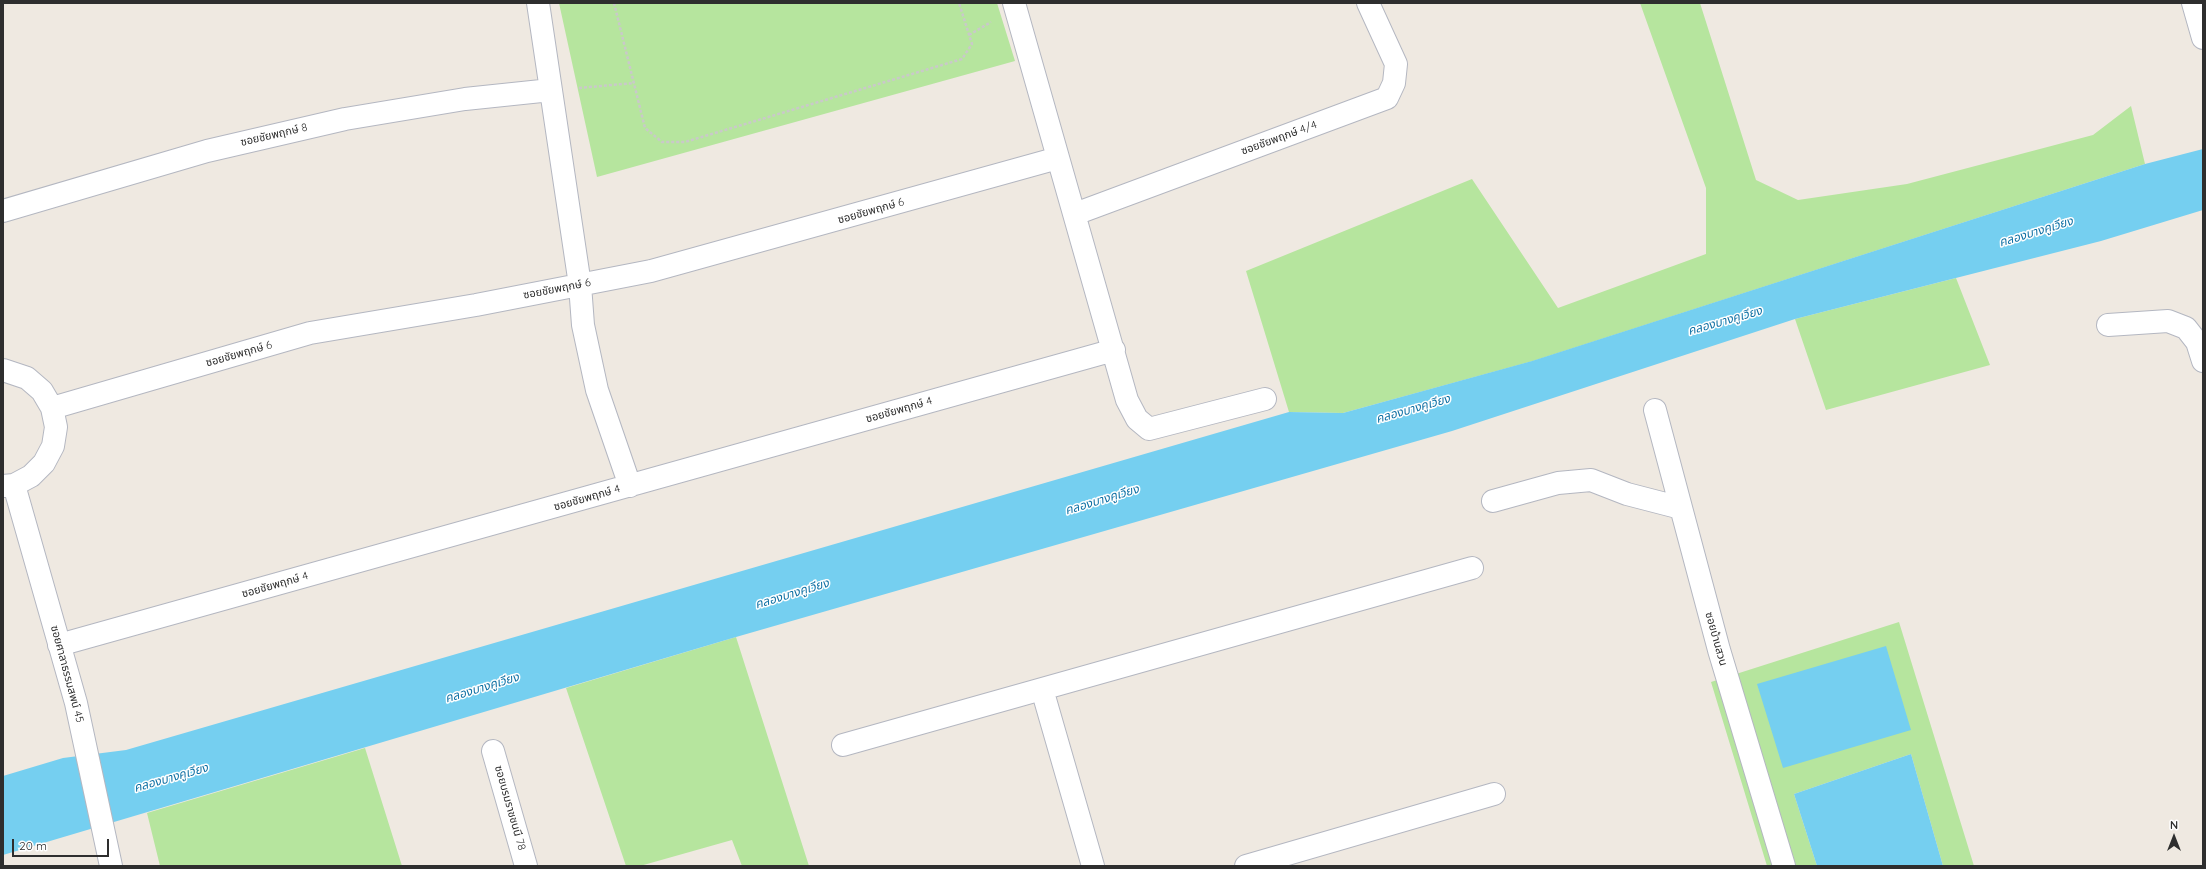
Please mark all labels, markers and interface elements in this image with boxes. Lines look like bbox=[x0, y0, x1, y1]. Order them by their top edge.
street label: ซอยชัยพฤกษ์ 4/4 bbox=[1239, 118, 1319, 158]
street label: ซอยชัยพฤกษ์ 8 bbox=[239, 121, 309, 149]
street label: ซอยชัยพฤกษ์ 6 bbox=[836, 195, 906, 227]
water label: คลองบางคูเวียง bbox=[1997, 214, 2075, 250]
street label: ซอยชัยพฤกษ์ 6 bbox=[522, 276, 592, 302]
water label: คลองบางคูเวียง bbox=[1686, 304, 1764, 338]
street label: ซอยชัยพฤกษ์ 6 bbox=[204, 338, 274, 370]
water label: คลองบางคูเวียง bbox=[1374, 392, 1452, 426]
street label: ซอยชัยพฤกษ์ 4 bbox=[864, 394, 934, 426]
street label: ซอยชัยพฤกษ์ 4 bbox=[552, 482, 622, 514]
water label: คลองบางคูเวียง bbox=[1063, 482, 1141, 518]
street label: ซอยชัยพฤกษ์ 4 bbox=[240, 569, 310, 601]
water label: คลองบางคูเวียง bbox=[753, 576, 831, 612]
street label: ซอยบ้านสวน bbox=[1702, 611, 1730, 667]
street label: ซอยศาลาธรรมสพน์ 45 bbox=[48, 624, 86, 724]
water label: คลองบางคูเวียง bbox=[443, 670, 521, 706]
water label: คลองบางคูเวียง bbox=[132, 761, 210, 795]
street label: ซอยบรมราชชนนี 78 bbox=[492, 764, 528, 852]
north arrow bbox=[2154, 817, 2194, 857]
text: N bbox=[2170, 818, 2178, 832]
scale bar bbox=[14, 831, 111, 857]
text: 20 m bbox=[19, 838, 47, 853]

